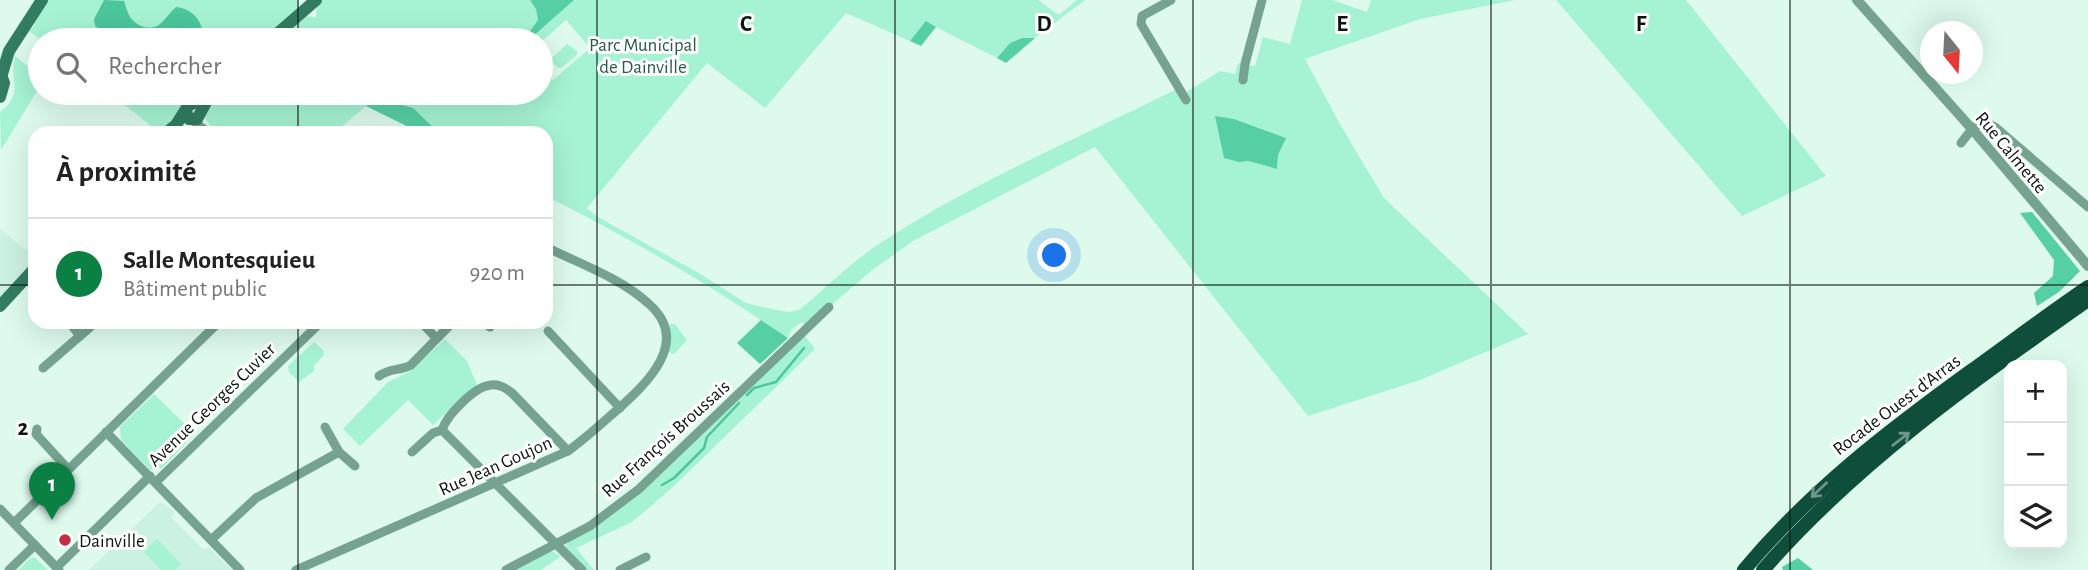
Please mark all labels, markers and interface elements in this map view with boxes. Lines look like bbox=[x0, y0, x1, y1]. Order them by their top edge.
text: C bbox=[740, 13, 752, 36]
text: D bbox=[1036, 13, 1052, 36]
text: E bbox=[1336, 13, 1348, 36]
text: F bbox=[1636, 13, 1647, 36]
north arrow bbox=[1920, 21, 1983, 84]
search box bbox=[28, 28, 553, 105]
park label: Parc Municipal de Dainville bbox=[589, 36, 697, 77]
icon: search bbox=[52, 48, 90, 86]
text: Rechercher bbox=[108, 53, 221, 79]
street label: Rue Calmette bbox=[1972, 109, 2050, 197]
text: À proximité bbox=[56, 157, 196, 187]
your location bbox=[1037, 238, 1071, 272]
text: Salle Montesquieu bbox=[123, 247, 315, 273]
text: 1 bbox=[75, 262, 83, 285]
text: 920 m bbox=[469, 262, 525, 285]
text: Bâtiment public bbox=[123, 278, 266, 301]
street label: Avenue Georges Cuvier bbox=[145, 340, 279, 470]
street label: Rocade Ouest d'Arras bbox=[1830, 351, 1964, 459]
map controls bbox=[2004, 360, 2067, 549]
button: + bbox=[2004, 360, 2067, 423]
street label: Rue François Broussais bbox=[598, 377, 734, 501]
text: 2 bbox=[18, 417, 29, 440]
button: − bbox=[2004, 423, 2067, 486]
one-way arrow bbox=[1891, 432, 1909, 447]
street label: Rue Jean Goujon bbox=[436, 433, 555, 500]
pin: 1 bbox=[29, 462, 75, 520]
one-way arrow bbox=[1811, 482, 1828, 499]
button: layers bbox=[2004, 486, 2067, 549]
marker: Dainville bbox=[57, 532, 73, 548]
place label: Dainville bbox=[79, 532, 145, 551]

